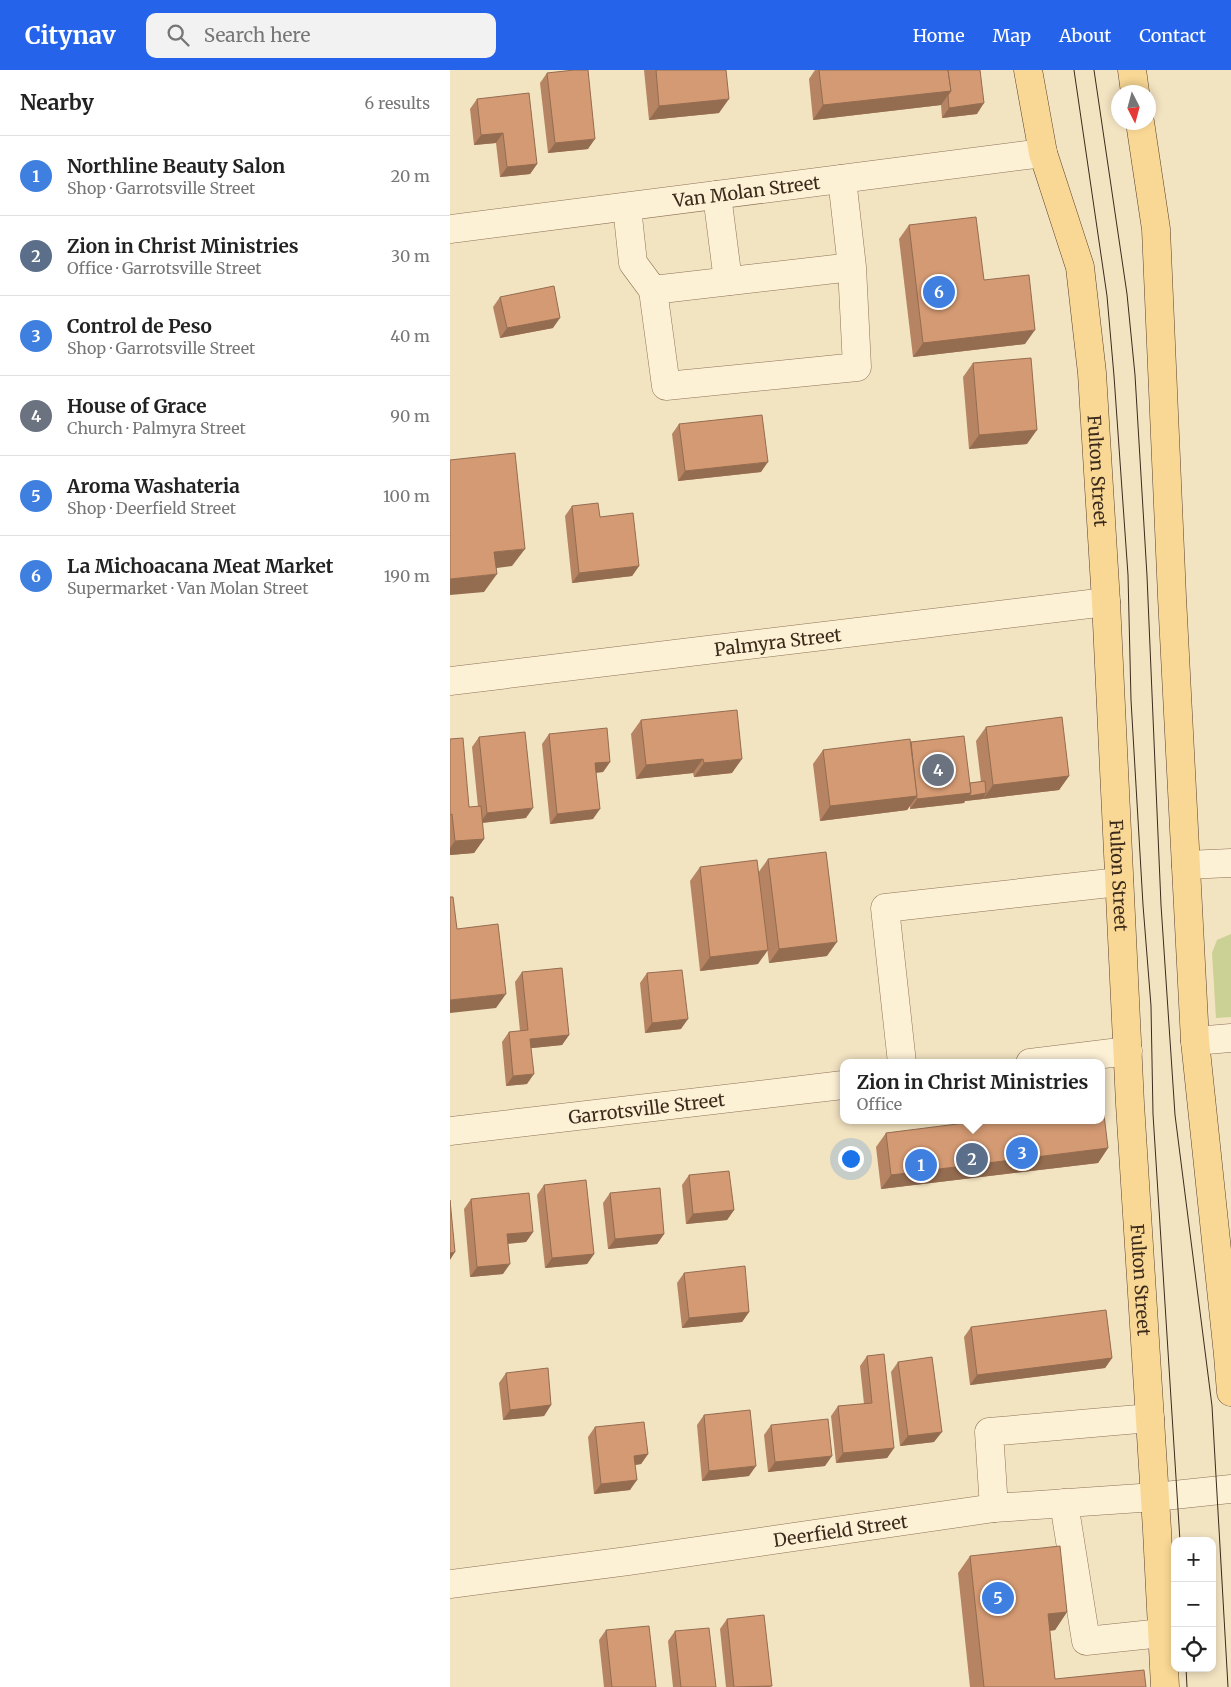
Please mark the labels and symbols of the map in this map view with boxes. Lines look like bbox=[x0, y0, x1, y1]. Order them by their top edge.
north arrow bbox=[1111, 85, 1156, 130]
street label: Van Molan Street bbox=[671, 170, 821, 212]
pin: 6 bbox=[923, 273, 955, 311]
street label: Fulton Street bbox=[1083, 414, 1113, 528]
street label: Palmyra Street bbox=[713, 622, 843, 661]
pin: 4 bbox=[922, 751, 954, 789]
street label: Fulton Street bbox=[1105, 819, 1133, 932]
street label: Garrotsville Street bbox=[567, 1087, 726, 1129]
pin: 3 bbox=[1006, 1134, 1038, 1172]
pin: 2 bbox=[956, 1140, 988, 1178]
your location bbox=[838, 1146, 864, 1172]
pin: 1 bbox=[905, 1146, 937, 1184]
street label: Fulton Street bbox=[1126, 1223, 1156, 1337]
street label: Deerfield Street bbox=[772, 1509, 909, 1551]
pin: 5 bbox=[982, 1579, 1014, 1617]

